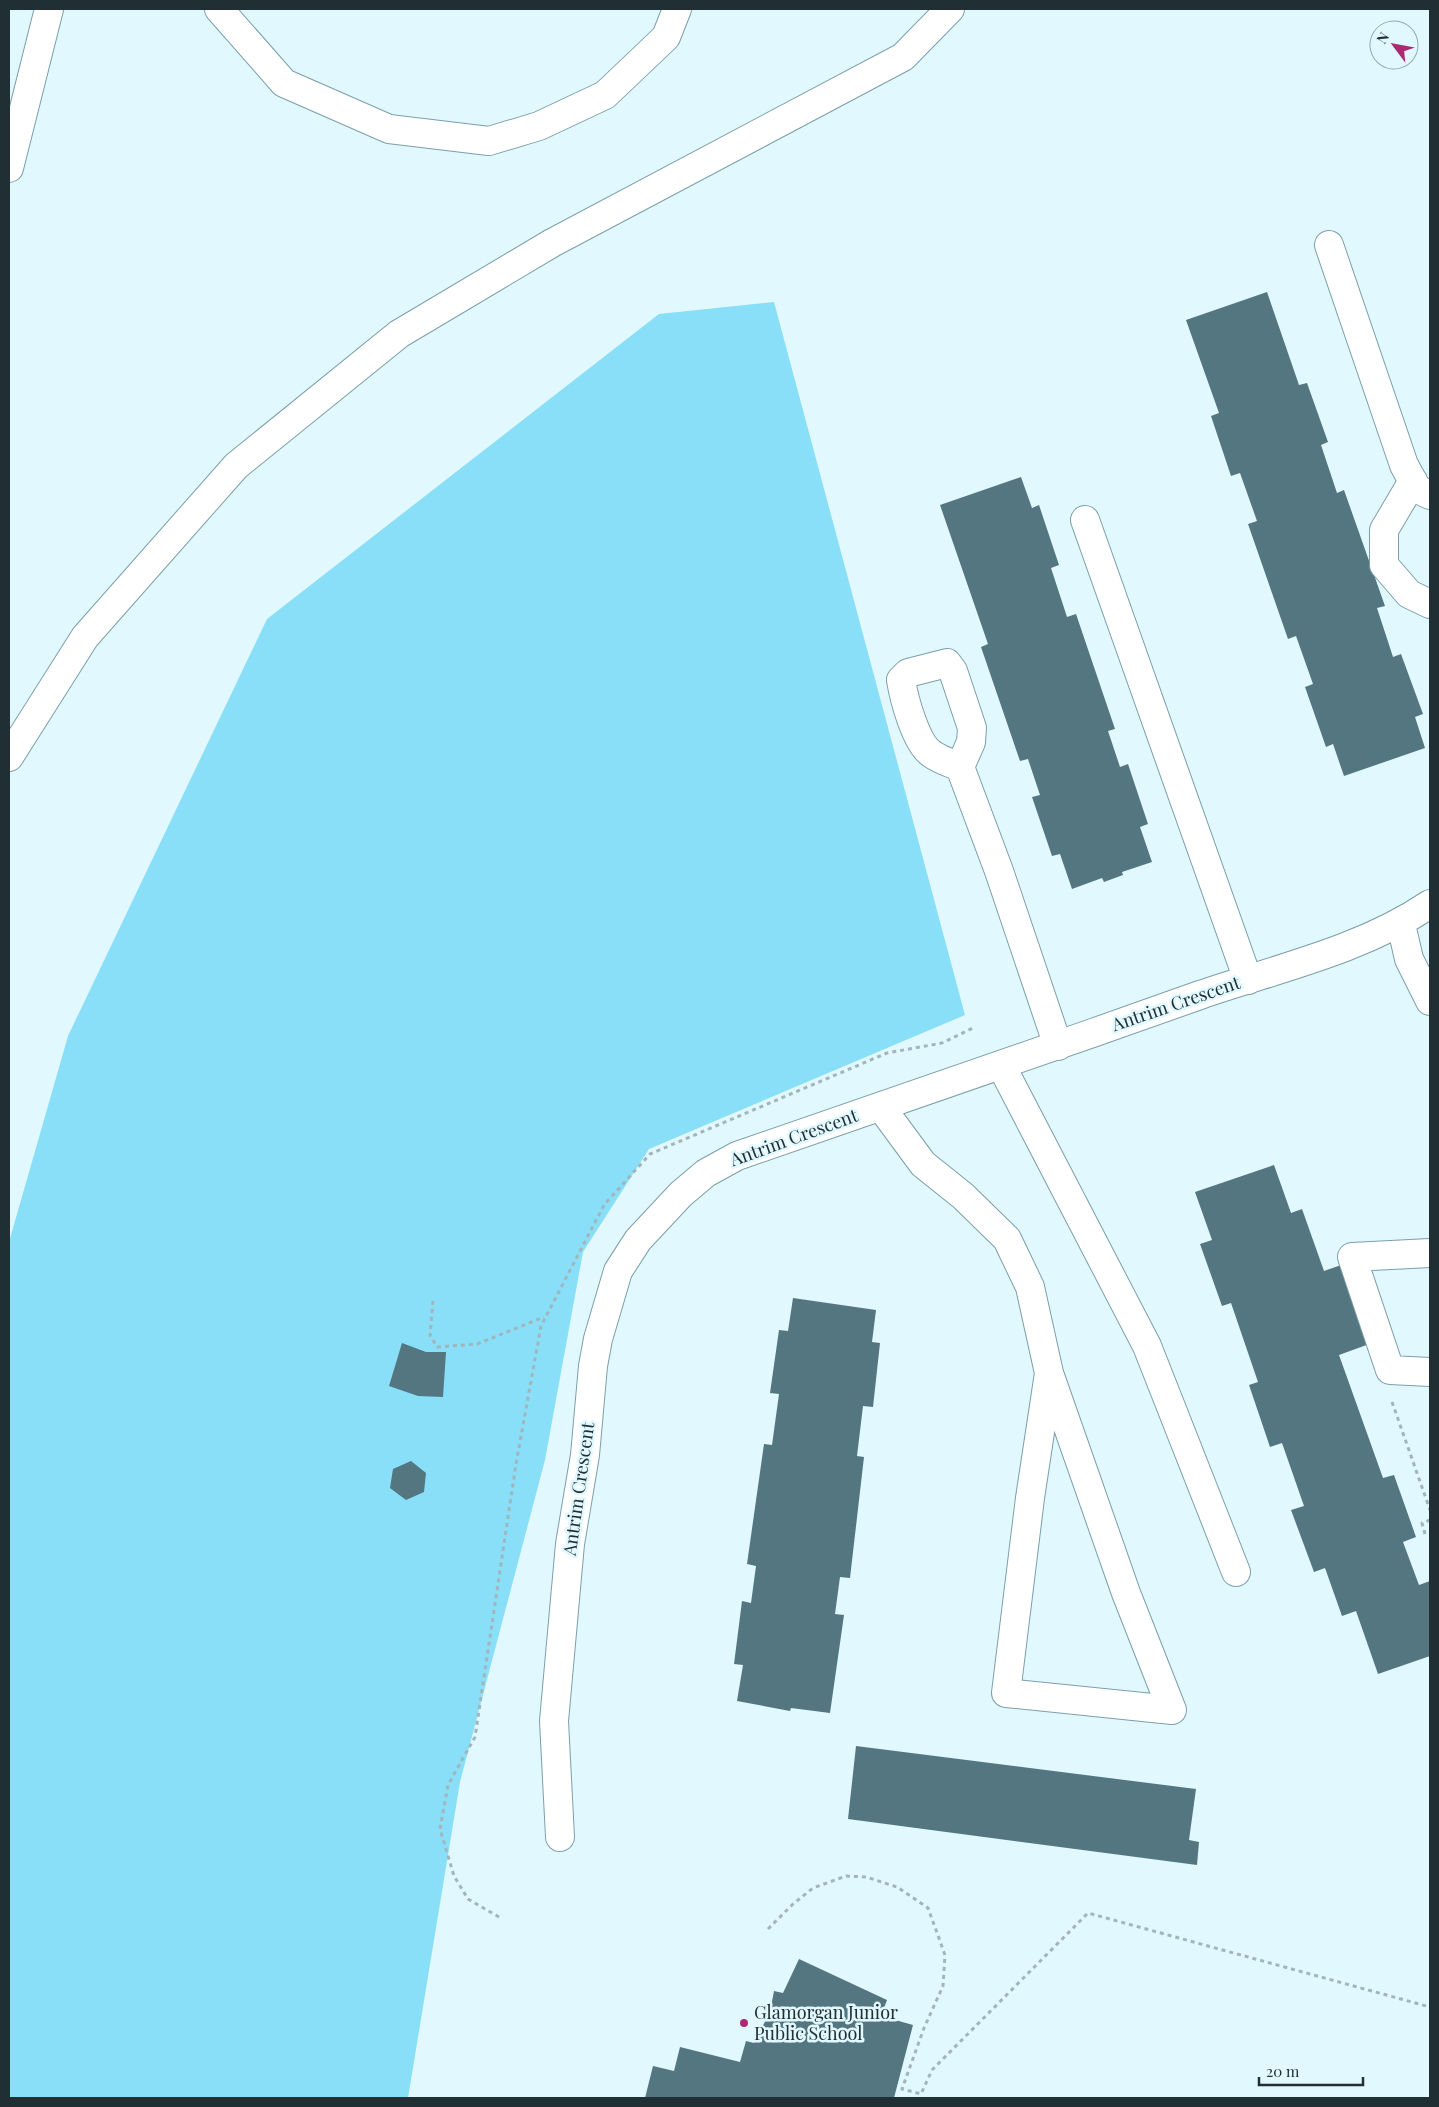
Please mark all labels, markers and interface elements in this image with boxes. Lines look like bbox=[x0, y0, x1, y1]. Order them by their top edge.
north arrow bbox=[1369, 20, 1419, 70]
text: N bbox=[1372, 29, 1393, 47]
street label: Antrim Crescent bbox=[1107, 970, 1244, 1037]
street label: Antrim Crescent bbox=[725, 1103, 861, 1172]
street label: Antrim Crescent bbox=[557, 1420, 599, 1558]
place label: Glamorgan Junior Public School bbox=[754, 2000, 898, 2045]
marker: Glamorgan Junior Public School bbox=[738, 2017, 750, 2029]
scale bar bbox=[1259, 2054, 1363, 2086]
text: 20 m bbox=[1266, 2061, 1300, 2081]

